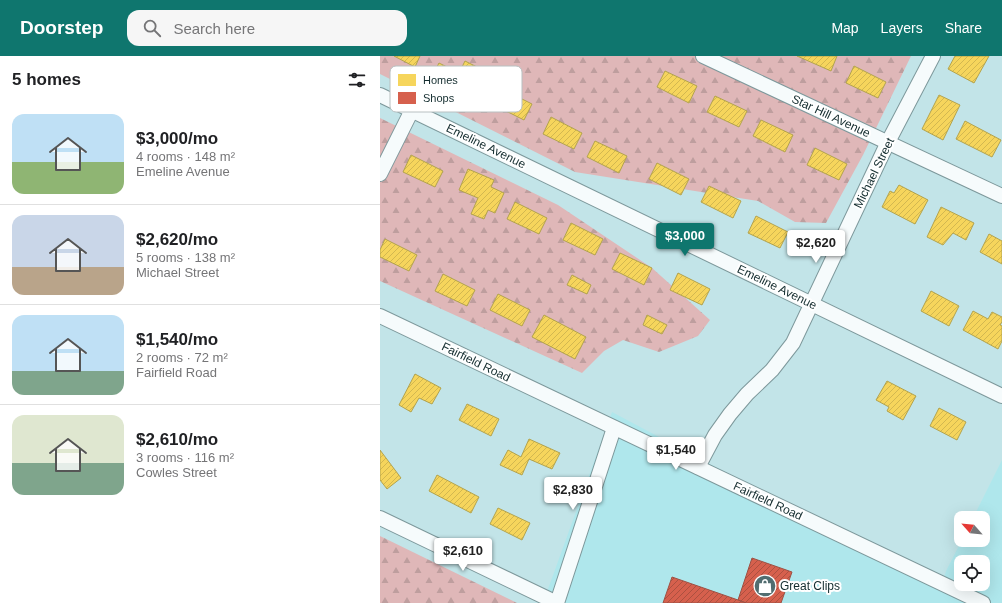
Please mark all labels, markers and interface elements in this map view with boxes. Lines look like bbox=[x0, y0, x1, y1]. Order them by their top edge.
search box bbox=[127, 10, 407, 46]
text: Doorstep bbox=[20, 17, 103, 38]
icon: search bbox=[141, 17, 163, 39]
text: Search here bbox=[173, 20, 255, 37]
text: Map bbox=[831, 20, 859, 36]
text: Layers bbox=[881, 20, 923, 36]
text: Share bbox=[945, 20, 982, 36]
legend bbox=[390, 66, 522, 112]
icon: filters bbox=[346, 69, 368, 91]
text: 5 homes bbox=[12, 70, 81, 89]
text: Homes bbox=[423, 74, 458, 86]
text: Shops bbox=[423, 92, 455, 104]
street label: Star Hill Avenue bbox=[789, 92, 873, 140]
street label: Emeline Avenue bbox=[444, 121, 528, 171]
text: $3,000/mo bbox=[136, 129, 218, 148]
icon: home bbox=[44, 130, 92, 178]
street label: Michael Street bbox=[851, 135, 897, 211]
text: 4 rooms · 148 m² bbox=[136, 149, 235, 164]
text: Emeline Avenue bbox=[136, 164, 230, 179]
pin: $3,000 bbox=[652, 223, 718, 257]
text: $3,000 bbox=[665, 228, 705, 243]
text: $2,620/mo bbox=[136, 230, 218, 249]
pin: $2,620 bbox=[783, 230, 849, 264]
icon: home bbox=[44, 231, 92, 279]
text: $2,620 bbox=[796, 235, 836, 250]
text: 5 rooms · 138 m² bbox=[136, 250, 235, 265]
street label: Emeline Avenue bbox=[735, 262, 819, 312]
text: Michael Street bbox=[136, 265, 219, 280]
text: $1,540/mo bbox=[136, 330, 218, 349]
icon: home bbox=[44, 331, 92, 379]
street label: Fairfield Road bbox=[439, 339, 513, 385]
text: 2 rooms · 72 m² bbox=[136, 350, 228, 365]
text: Fairfield Road bbox=[136, 365, 217, 380]
text: $2,610/mo bbox=[136, 430, 218, 449]
icon: home bbox=[44, 431, 92, 479]
pin: $1,540 bbox=[643, 437, 709, 471]
text: $1,540 bbox=[656, 442, 696, 457]
text: 3 rooms · 116 m² bbox=[136, 450, 234, 465]
text: Cowles Street bbox=[136, 465, 217, 480]
pin: $2,830 bbox=[540, 477, 606, 511]
street label: Fairfield Road bbox=[731, 479, 805, 523]
text: $2,830 bbox=[553, 482, 593, 497]
north arrow bbox=[954, 511, 990, 547]
map controls bbox=[954, 511, 990, 591]
pin: $2,610 bbox=[430, 538, 496, 572]
text: $2,610 bbox=[443, 543, 483, 558]
button: locate bbox=[954, 555, 990, 591]
shop icon: Great Clips bbox=[752, 573, 778, 599]
place label: Great Clips bbox=[780, 579, 840, 593]

